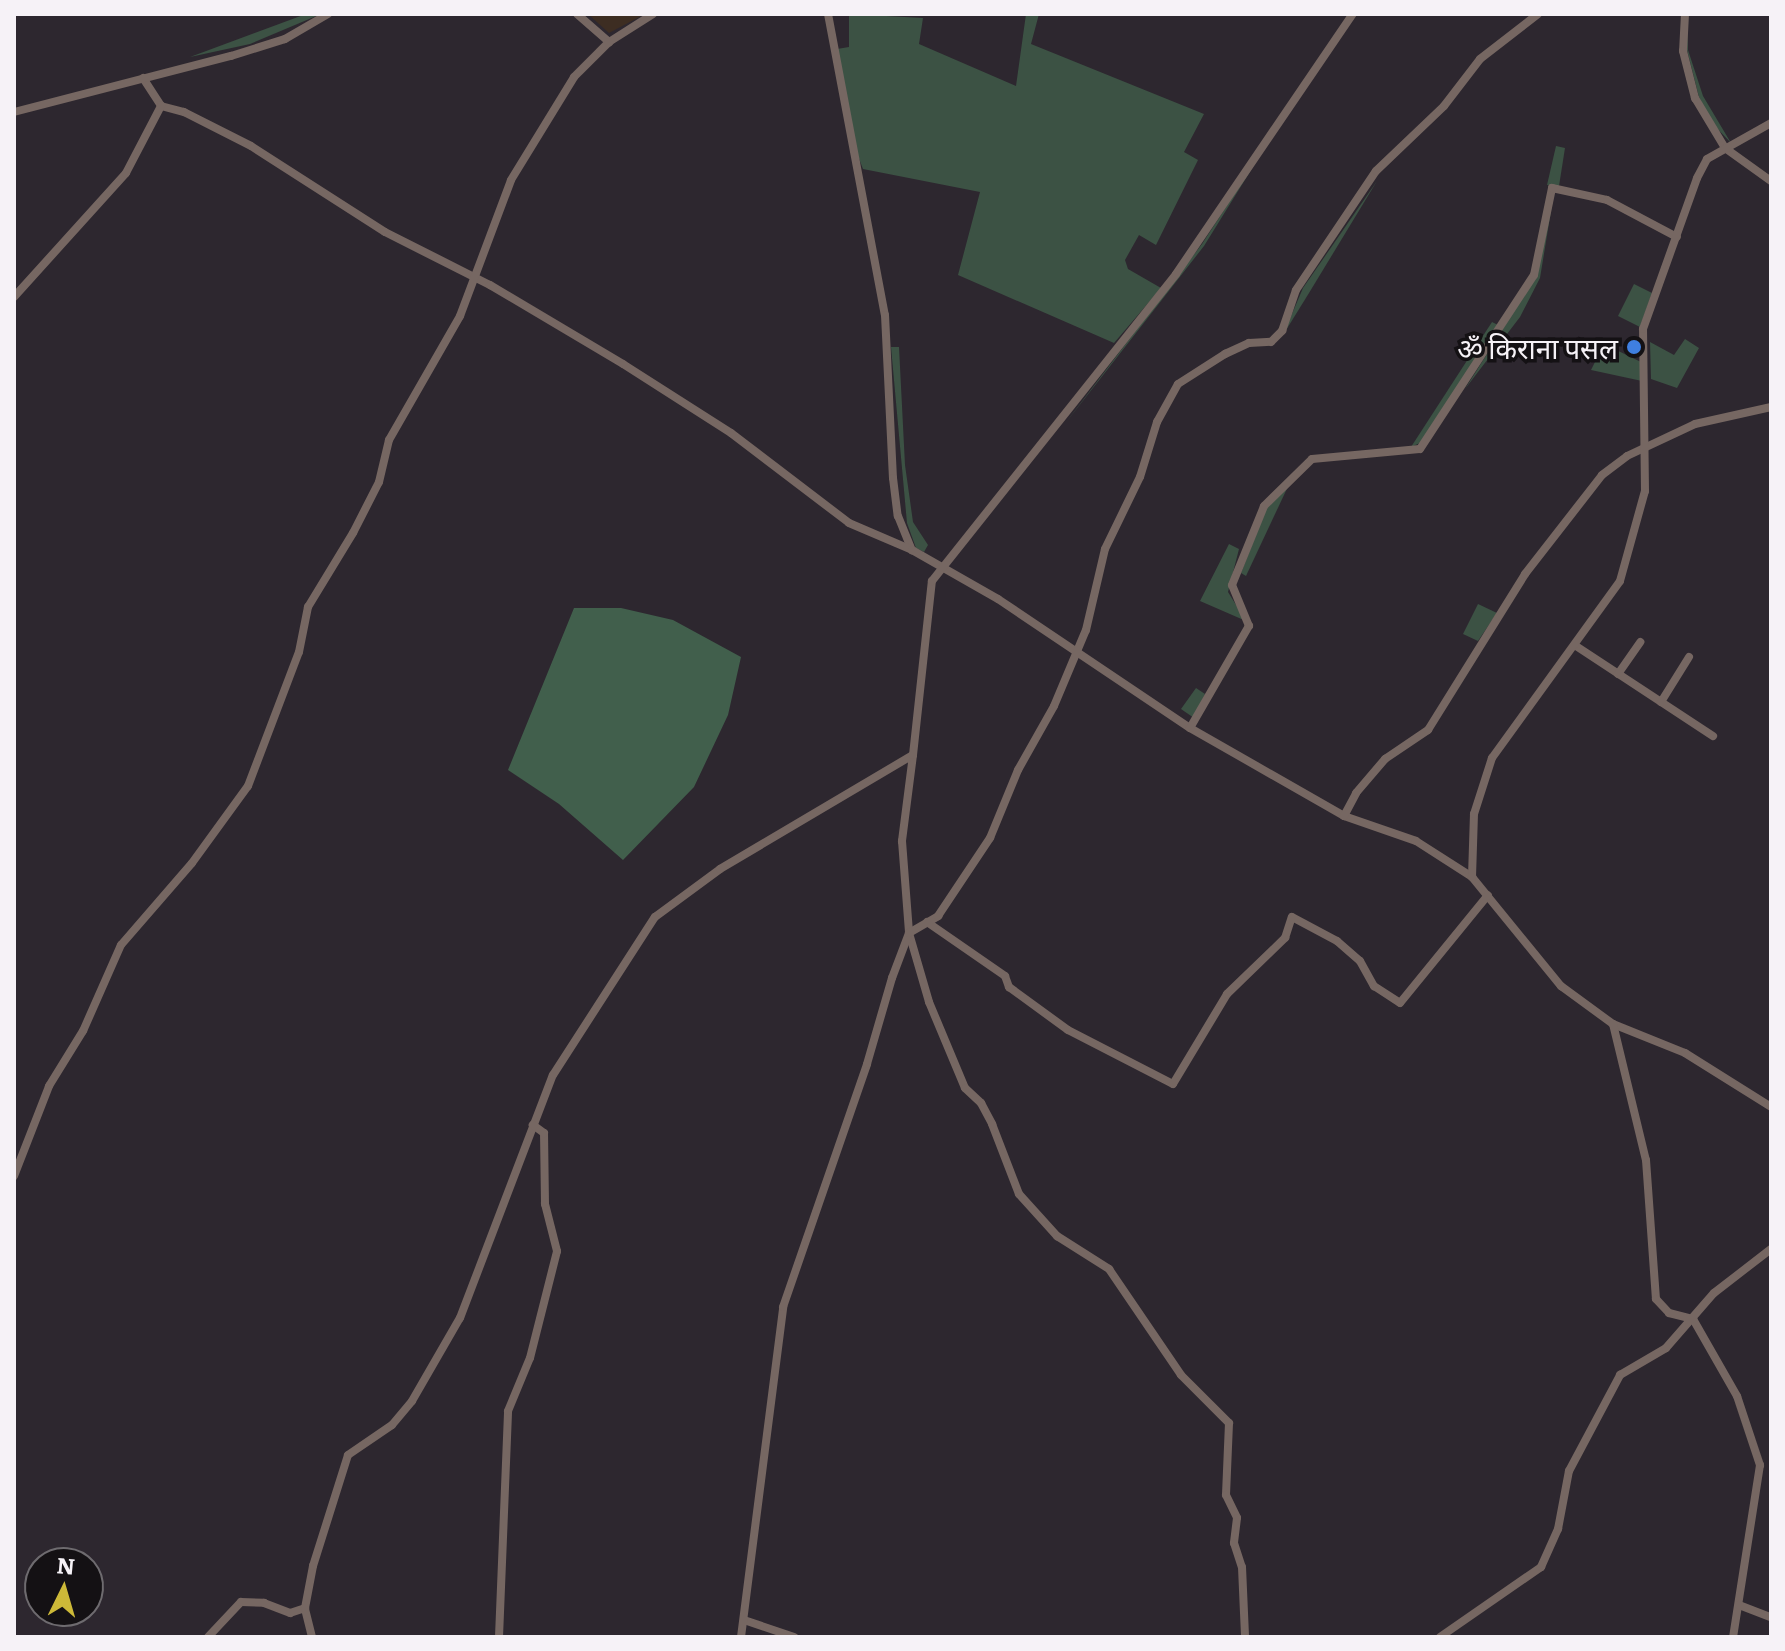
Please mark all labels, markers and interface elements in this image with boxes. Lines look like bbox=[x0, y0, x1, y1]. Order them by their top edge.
place label: ॐ किराना पसल bbox=[1457, 330, 1618, 364]
marker: ॐ किराना पसल bbox=[1625, 338, 1643, 356]
north arrow bbox=[24, 1547, 104, 1627]
text: N bbox=[55, 1547, 77, 1582]

